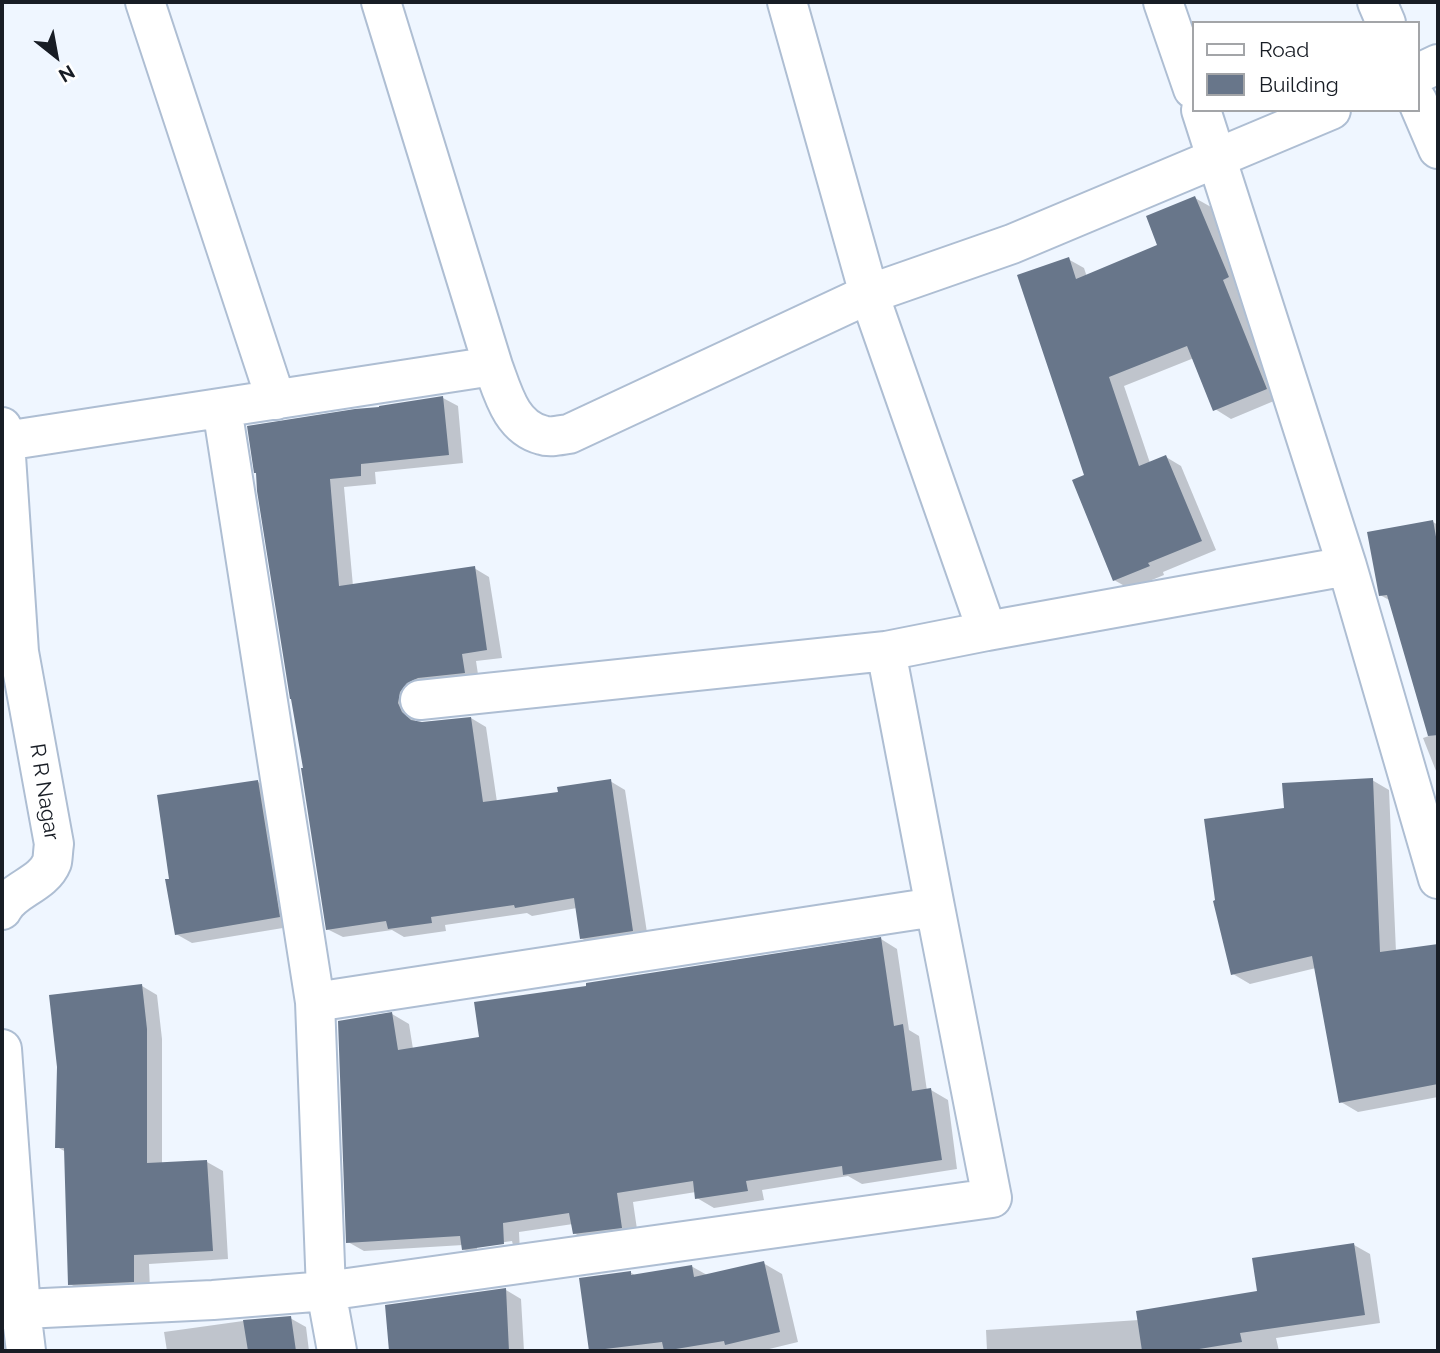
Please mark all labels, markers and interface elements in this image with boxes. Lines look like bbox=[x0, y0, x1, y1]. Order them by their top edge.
north arrow bbox=[21, 21, 91, 91]
legend bbox=[1192, 21, 1419, 112]
text: Road bbox=[1259, 37, 1309, 62]
text: N bbox=[55, 61, 79, 87]
text: Building bbox=[1259, 72, 1339, 97]
street label: R R Nagar bbox=[24, 742, 64, 842]

